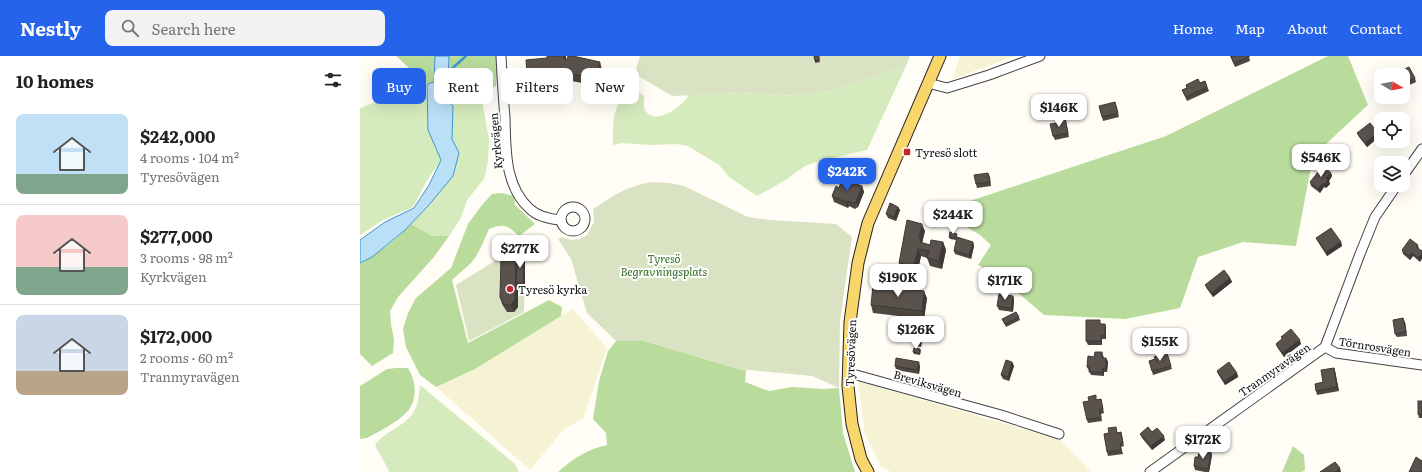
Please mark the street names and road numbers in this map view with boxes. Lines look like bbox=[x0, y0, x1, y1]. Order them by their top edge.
street label: Kyrkvägen bbox=[485, 112, 505, 170]
street label: Tyresövägen bbox=[841, 319, 859, 387]
street label: Törnrosvägen bbox=[1338, 332, 1412, 360]
street label: Tranmyravägen bbox=[1235, 338, 1313, 400]
street label: Breviksvägen bbox=[892, 366, 964, 400]

